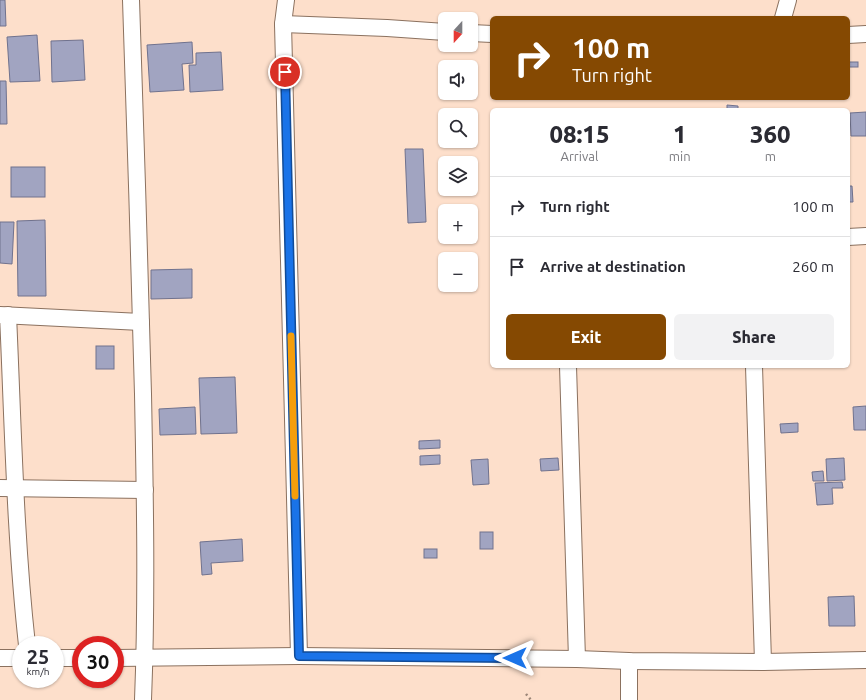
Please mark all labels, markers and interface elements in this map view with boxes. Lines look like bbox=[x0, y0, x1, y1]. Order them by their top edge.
north arrow bbox=[438, 12, 478, 52]
map controls bbox=[438, 12, 478, 292]
icon: right bbox=[506, 32, 558, 84]
text: 100 m bbox=[572, 32, 650, 63]
pin bbox=[268, 55, 302, 89]
button: sound bbox=[438, 60, 478, 100]
icon: arrive bbox=[274, 61, 296, 83]
text: Turn right bbox=[572, 65, 652, 85]
button: search bbox=[438, 108, 478, 148]
text: 08:15 bbox=[549, 121, 609, 148]
text: 1 bbox=[673, 121, 686, 148]
text: 360 bbox=[750, 121, 791, 148]
text: Arrival bbox=[560, 149, 598, 163]
text: min bbox=[669, 149, 691, 163]
text: m bbox=[765, 149, 776, 163]
button: layers bbox=[438, 156, 478, 196]
icon: right bbox=[506, 196, 528, 218]
text: Turn right bbox=[540, 198, 610, 215]
text: 100 m bbox=[792, 198, 834, 215]
button: + bbox=[438, 204, 478, 244]
button: − bbox=[438, 252, 478, 292]
icon: arrive bbox=[506, 256, 528, 278]
text: Arrive at destination bbox=[540, 258, 686, 275]
text: 260 m bbox=[792, 258, 834, 275]
button: Exit bbox=[506, 314, 666, 360]
button: Share bbox=[674, 314, 834, 360]
speed limit sign: 30 bbox=[72, 636, 124, 688]
position arrow bbox=[494, 637, 536, 679]
text: 25 bbox=[27, 645, 49, 668]
text: km/h bbox=[26, 666, 50, 677]

